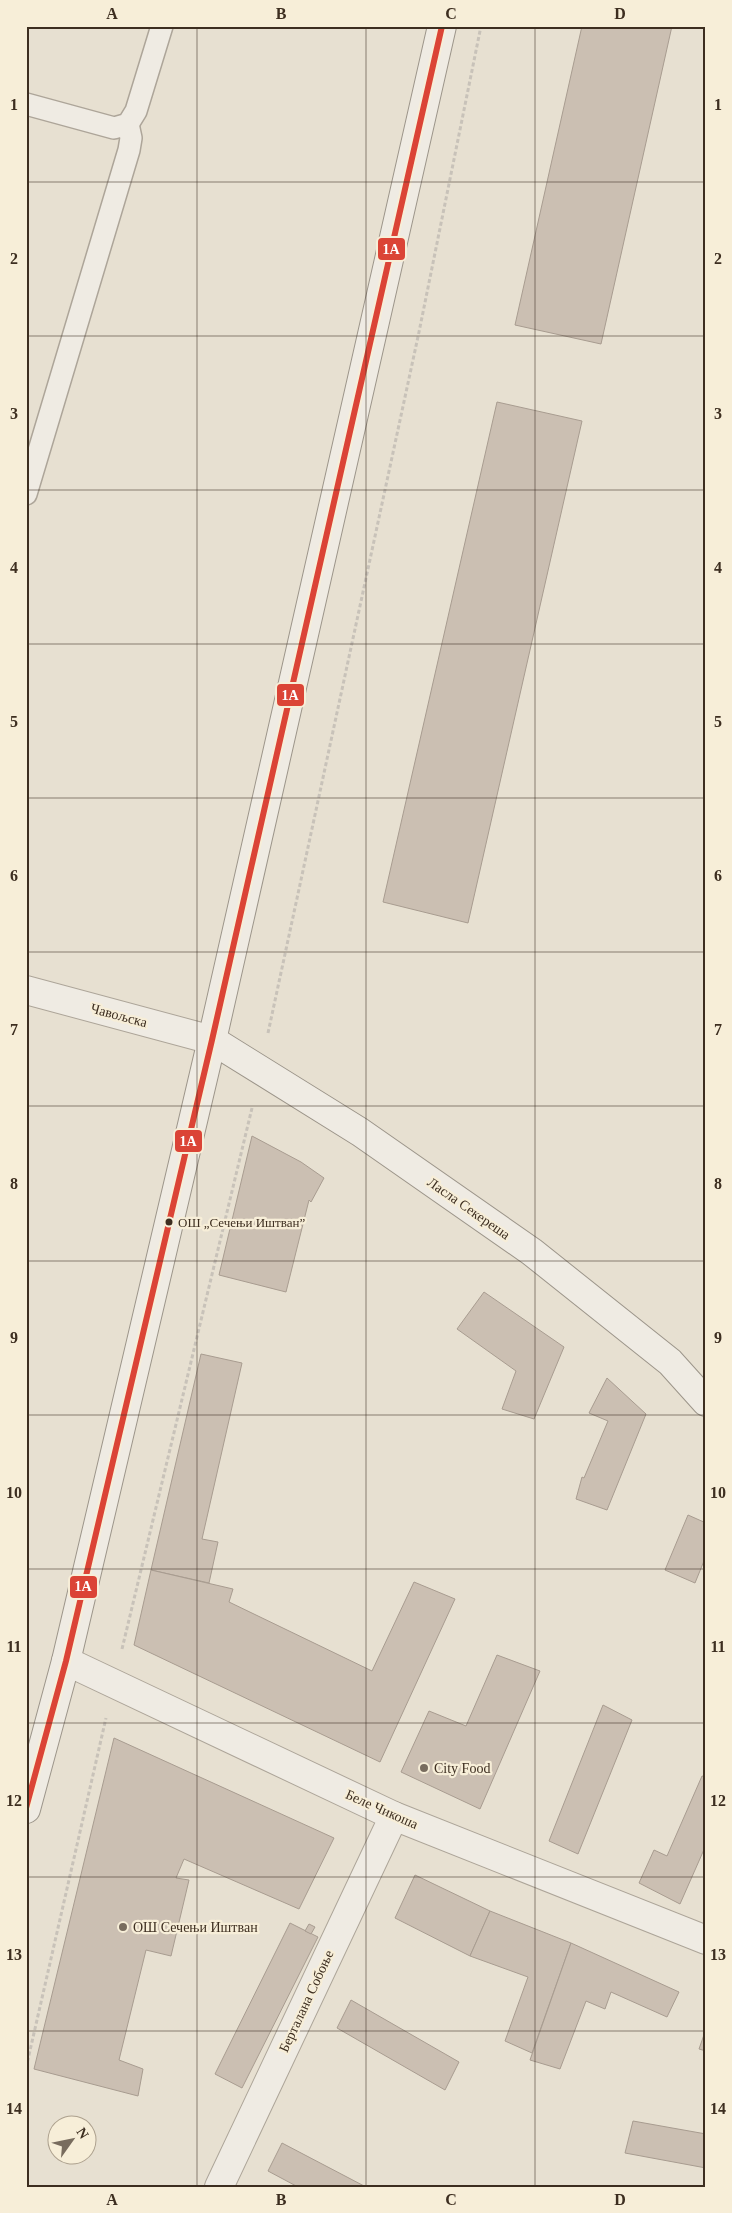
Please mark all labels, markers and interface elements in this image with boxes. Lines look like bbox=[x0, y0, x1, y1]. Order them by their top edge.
text: A bbox=[106, 5, 118, 22]
text: B bbox=[276, 5, 287, 22]
text: C bbox=[445, 5, 457, 22]
text: D bbox=[614, 5, 626, 22]
text: 1 bbox=[10, 96, 18, 113]
text: 1 bbox=[714, 96, 722, 113]
line badge: 1A bbox=[377, 237, 406, 261]
text: 1A bbox=[382, 242, 400, 257]
text: 2 bbox=[10, 250, 18, 267]
text: 2 bbox=[714, 250, 722, 267]
text: 3 bbox=[10, 405, 18, 422]
text: 3 bbox=[714, 405, 722, 422]
text: 4 bbox=[10, 559, 18, 576]
text: 4 bbox=[714, 559, 722, 576]
line badge: 1A bbox=[276, 683, 305, 707]
text: 1A bbox=[281, 688, 299, 703]
text: 5 bbox=[10, 713, 18, 730]
text: 5 bbox=[714, 713, 722, 730]
text: 6 bbox=[10, 867, 18, 884]
text: 6 bbox=[714, 867, 722, 884]
street label: Чавољска bbox=[89, 1001, 150, 1030]
text: 7 bbox=[10, 1021, 18, 1038]
text: 7 bbox=[714, 1021, 722, 1038]
line badge: 1A bbox=[174, 1129, 203, 1153]
text: 1A bbox=[179, 1134, 197, 1149]
street label: Ласла Секереша bbox=[425, 1174, 513, 1243]
text: 8 bbox=[10, 1175, 18, 1192]
text: 8 bbox=[714, 1175, 722, 1192]
place label: ОШ „Сечењи Иштван” bbox=[178, 1215, 305, 1230]
marker: ОШ „Сечењи Иштван” bbox=[164, 1217, 174, 1227]
text: 9 bbox=[10, 1329, 18, 1346]
text: 9 bbox=[714, 1329, 722, 1346]
text: 10 bbox=[6, 1484, 22, 1501]
text: 10 bbox=[710, 1484, 726, 1501]
line badge: 1A bbox=[69, 1575, 98, 1599]
text: 1A bbox=[74, 1579, 92, 1594]
text: 11 bbox=[6, 1638, 22, 1655]
text: 11 bbox=[710, 1638, 726, 1655]
place label: City Food bbox=[434, 1761, 490, 1776]
marker: City Food bbox=[418, 1762, 430, 1774]
street label: Беле Чикоша bbox=[343, 1787, 421, 1832]
text: 12 bbox=[6, 1792, 22, 1809]
text: 12 bbox=[710, 1792, 726, 1809]
place label: ОШ Сечењи Иштван bbox=[133, 1920, 258, 1935]
marker: ОШ Сечењи Иштван bbox=[117, 1921, 129, 1933]
text: 13 bbox=[6, 1946, 22, 1963]
text: 13 bbox=[710, 1946, 726, 1963]
street label: Берталана Собоње bbox=[276, 1948, 337, 2055]
text: 14 bbox=[6, 2100, 22, 2117]
text: 14 bbox=[710, 2100, 726, 2117]
north arrow bbox=[48, 2116, 98, 2166]
text: N bbox=[73, 2125, 92, 2142]
text: A bbox=[106, 2191, 118, 2208]
text: B bbox=[276, 2191, 287, 2208]
text: C bbox=[445, 2191, 457, 2208]
text: D bbox=[614, 2191, 626, 2208]

